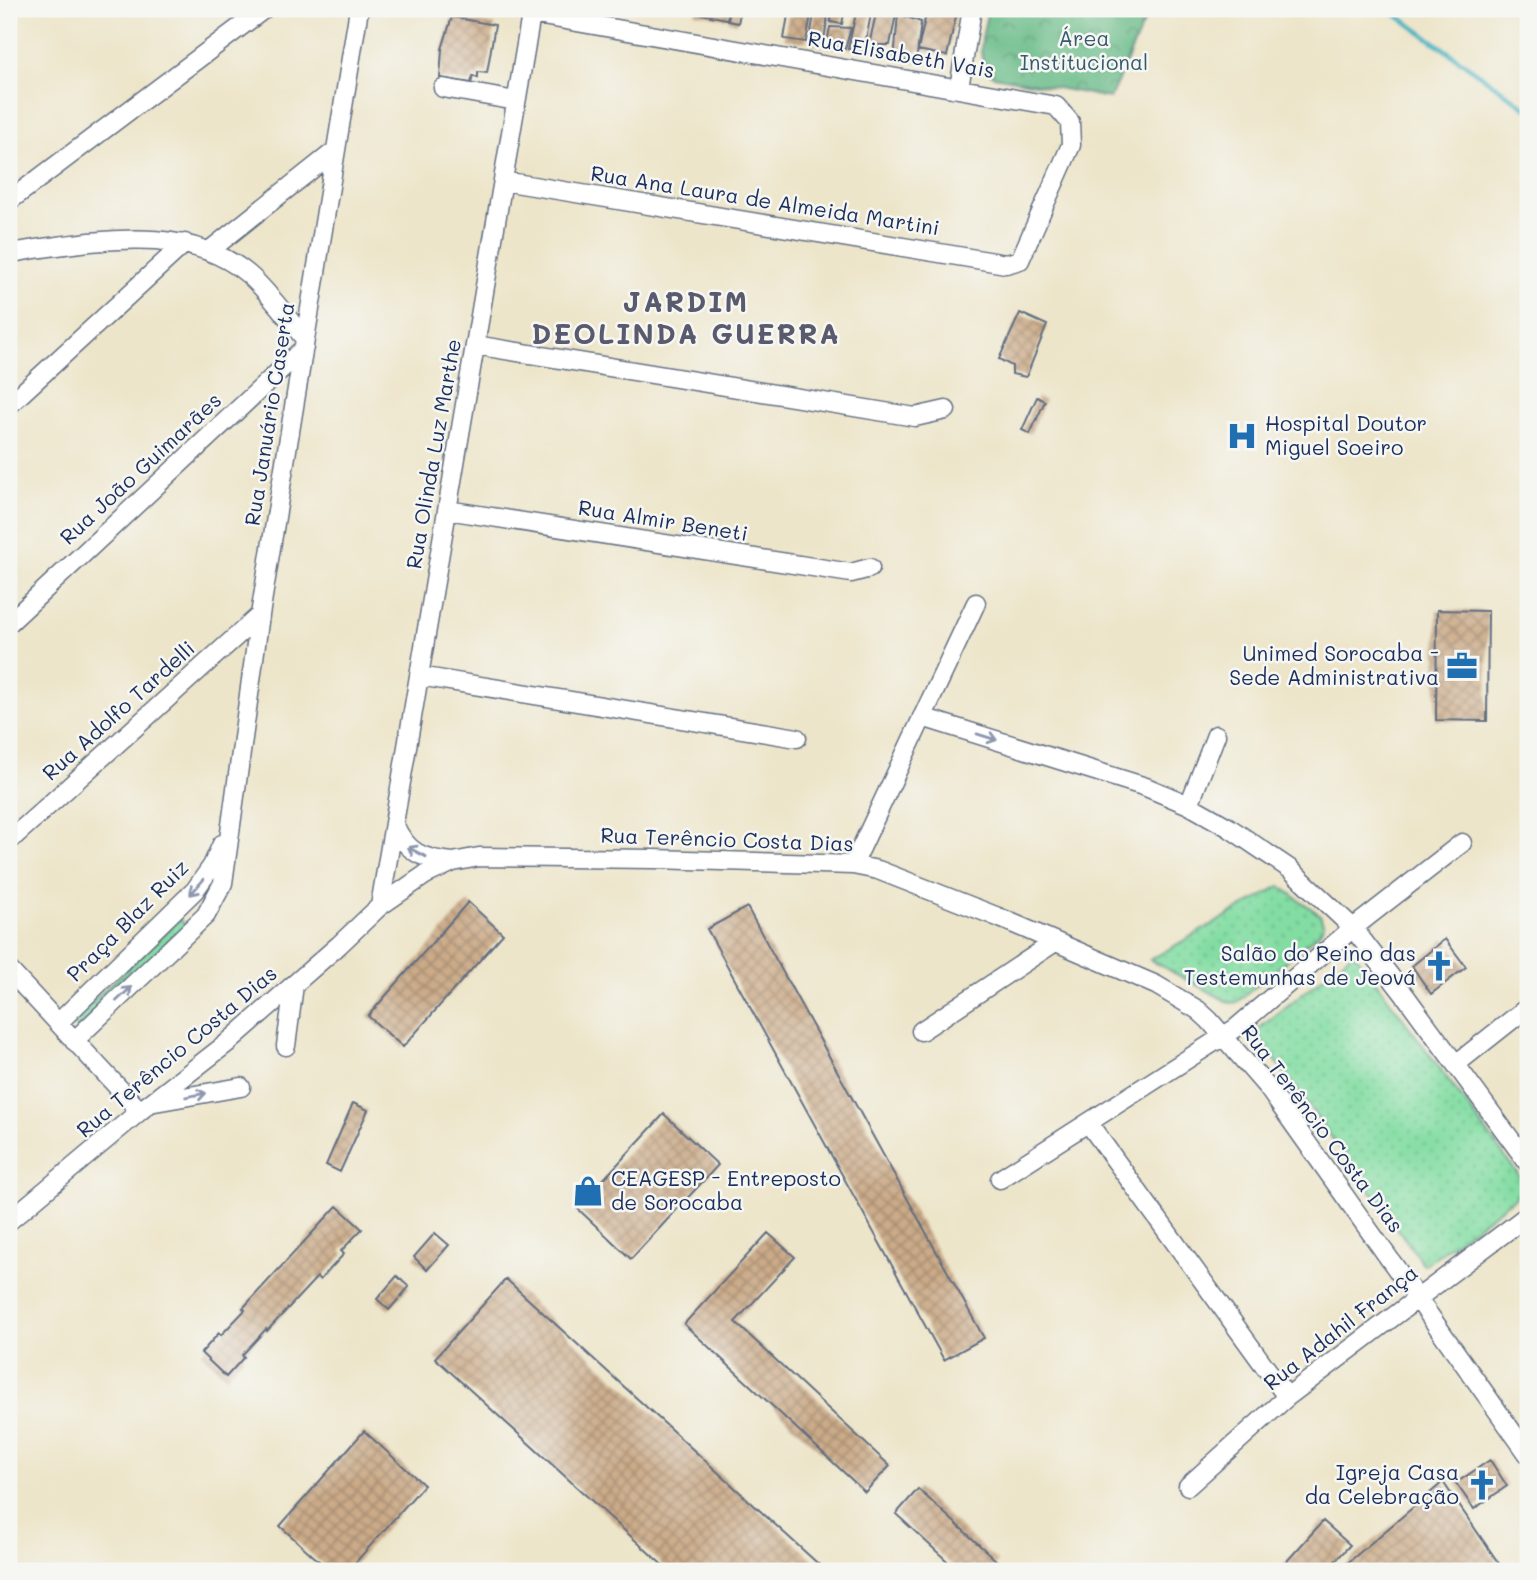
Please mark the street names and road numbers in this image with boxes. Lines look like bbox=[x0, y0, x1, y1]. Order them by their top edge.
street label: Rua Elisabeth Vais bbox=[806, 24, 997, 83]
street label: Rua Ana Laura de Almeida Martini bbox=[589, 159, 942, 240]
street label: Rua Januário Caserta bbox=[238, 300, 300, 527]
street label: Rua Olinda Luz Marthe bbox=[399, 337, 466, 571]
street label: Rua João Guimarães bbox=[54, 386, 226, 550]
street label: Rua Almir Beneti bbox=[577, 493, 750, 546]
street label: Rua Adolfo Tardelli bbox=[36, 634, 200, 786]
street label: Rua Terêncio Costa Dias bbox=[600, 821, 854, 856]
street label: Praça Blaz Ruiz bbox=[60, 853, 194, 987]
street label: Rua Terêncio Costa Dias bbox=[70, 959, 282, 1143]
street label: Rua Terêncio Costa Dias bbox=[1236, 1019, 1410, 1237]
street label: Rua Adahil França bbox=[1258, 1258, 1423, 1395]

